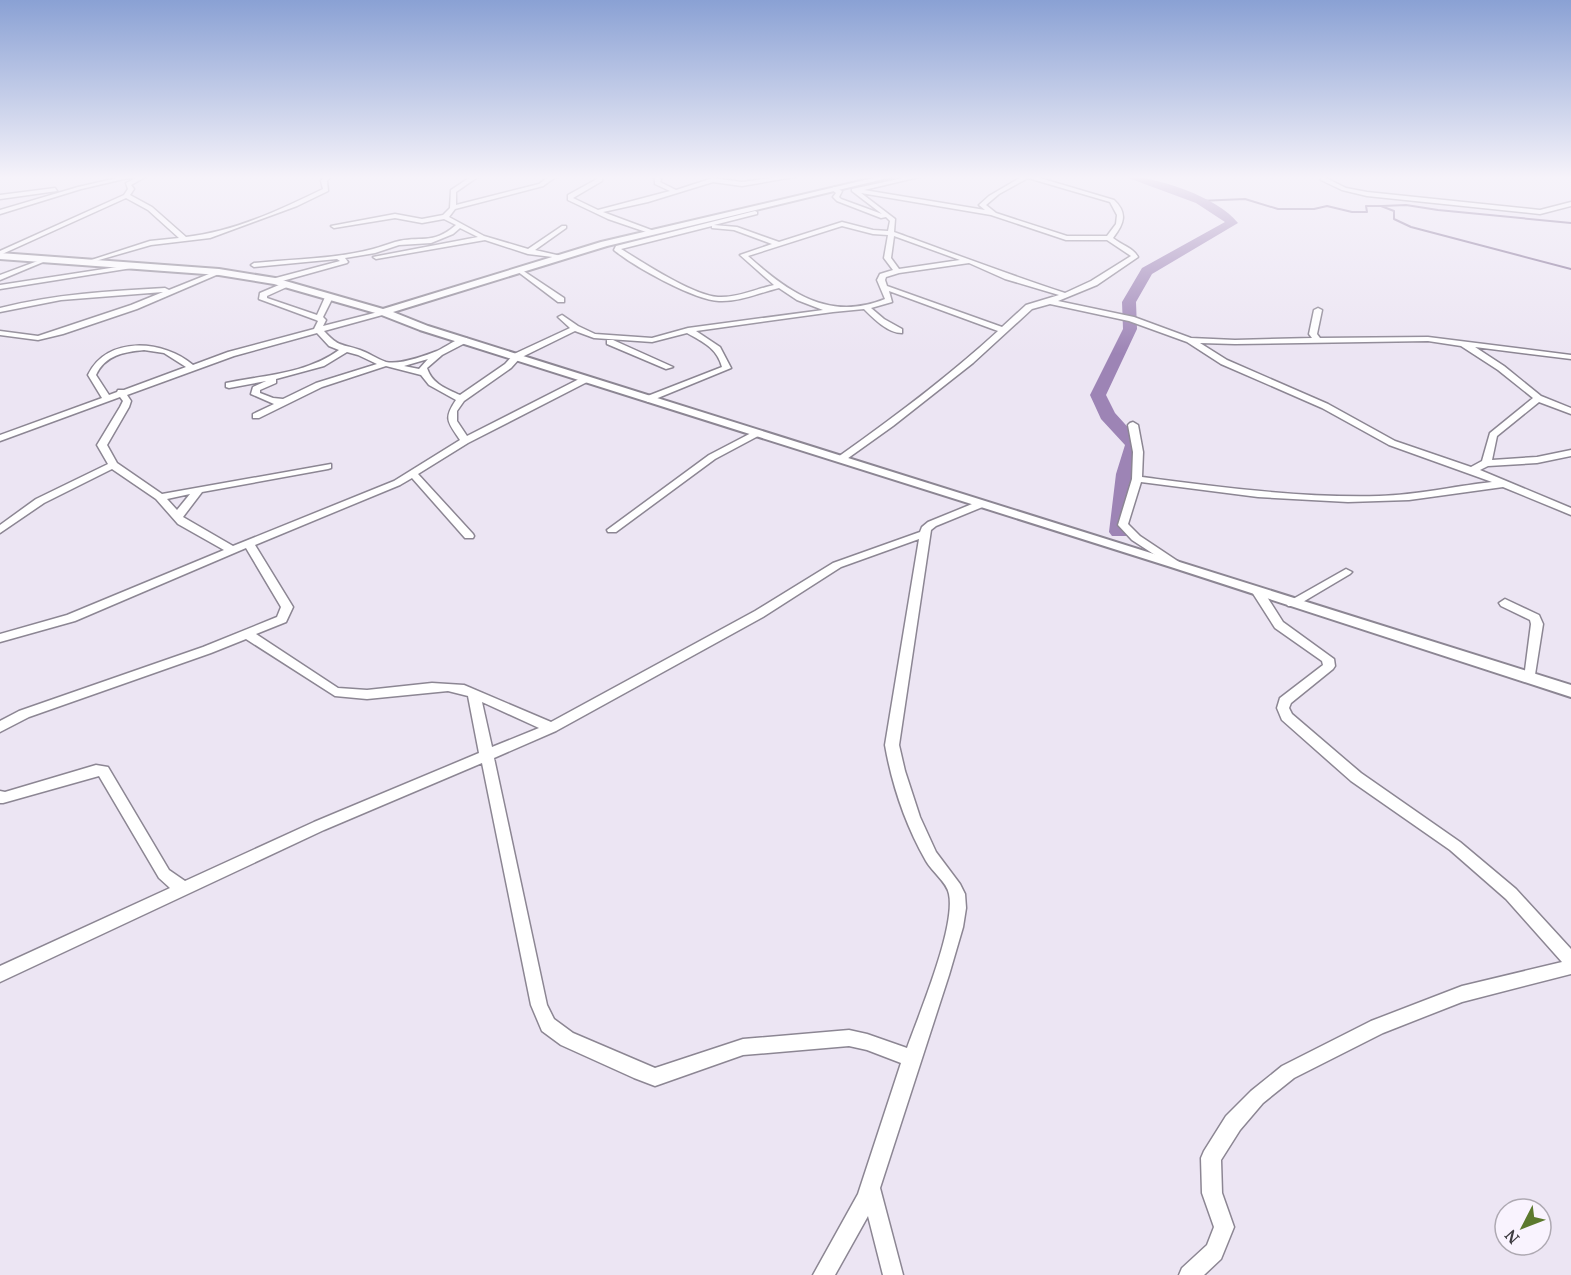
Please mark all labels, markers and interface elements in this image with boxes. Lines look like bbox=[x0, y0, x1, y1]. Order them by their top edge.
north arrow bbox=[1493, 1197, 1553, 1257]
text: N bbox=[1500, 1225, 1524, 1249]

